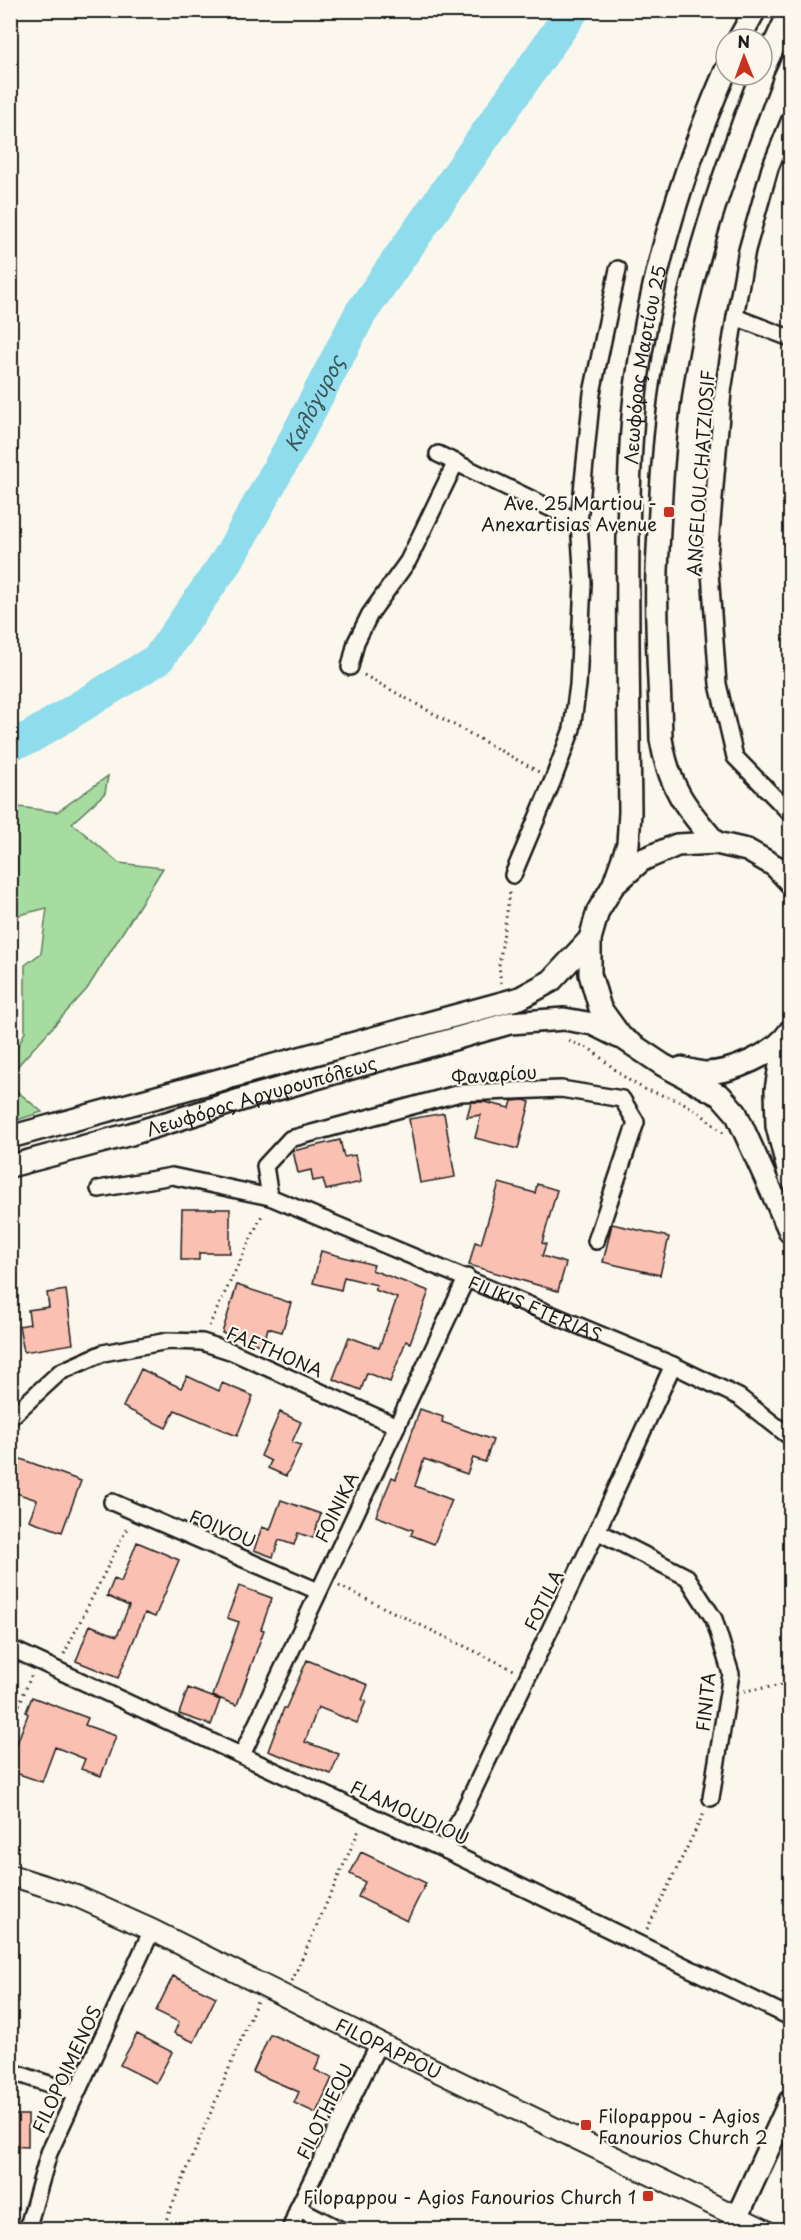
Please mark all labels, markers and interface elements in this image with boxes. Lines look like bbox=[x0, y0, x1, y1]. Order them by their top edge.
north arrow bbox=[714, 27, 774, 87]
text: N bbox=[737, 29, 750, 53]
street label: Λεωφόρος Μαρτίου 25 bbox=[617, 262, 672, 465]
water label: Καλόγυρος bbox=[276, 348, 352, 457]
street label: ANGELOU CHATZIOSIF bbox=[679, 369, 721, 577]
place label: Ave. 25 Martiou - Anexartisias Avenue bbox=[481, 489, 657, 537]
marker: Ave. 25 Martiou - Anexartisias Avenue bbox=[662, 505, 676, 519]
street label: Λεωφόρος Αργυρουπόλεως bbox=[143, 1048, 379, 1142]
street label: Φαναρίου bbox=[450, 1058, 538, 1090]
street label: FILIKIS ETERIAS bbox=[464, 1268, 607, 1348]
street label: FAETHONA bbox=[223, 1319, 328, 1383]
street label: FOINIKA bbox=[307, 1467, 365, 1547]
street label: FOIVOU bbox=[185, 1502, 261, 1554]
street label: FOTILA bbox=[517, 1565, 569, 1635]
street label: FINITA bbox=[688, 1671, 722, 1733]
street label: FLAMOUDIOU bbox=[346, 1773, 474, 1851]
street label: FILOPOIMENOS bbox=[25, 2001, 107, 2137]
street label: FILOPAPPOU bbox=[331, 2010, 446, 2085]
street label: FILOTHEOU bbox=[289, 2058, 359, 2164]
place label: Filopappou - Agios Fanourios Church 2 bbox=[598, 2102, 768, 2150]
marker: Filopappou - Agios Fanourios Church 2 bbox=[579, 2118, 593, 2132]
place label: Filopappou - Agios Fanourios Church 1 bbox=[303, 2183, 636, 2210]
marker: Filopappou - Agios Fanourios Church 1 bbox=[641, 2189, 655, 2203]

